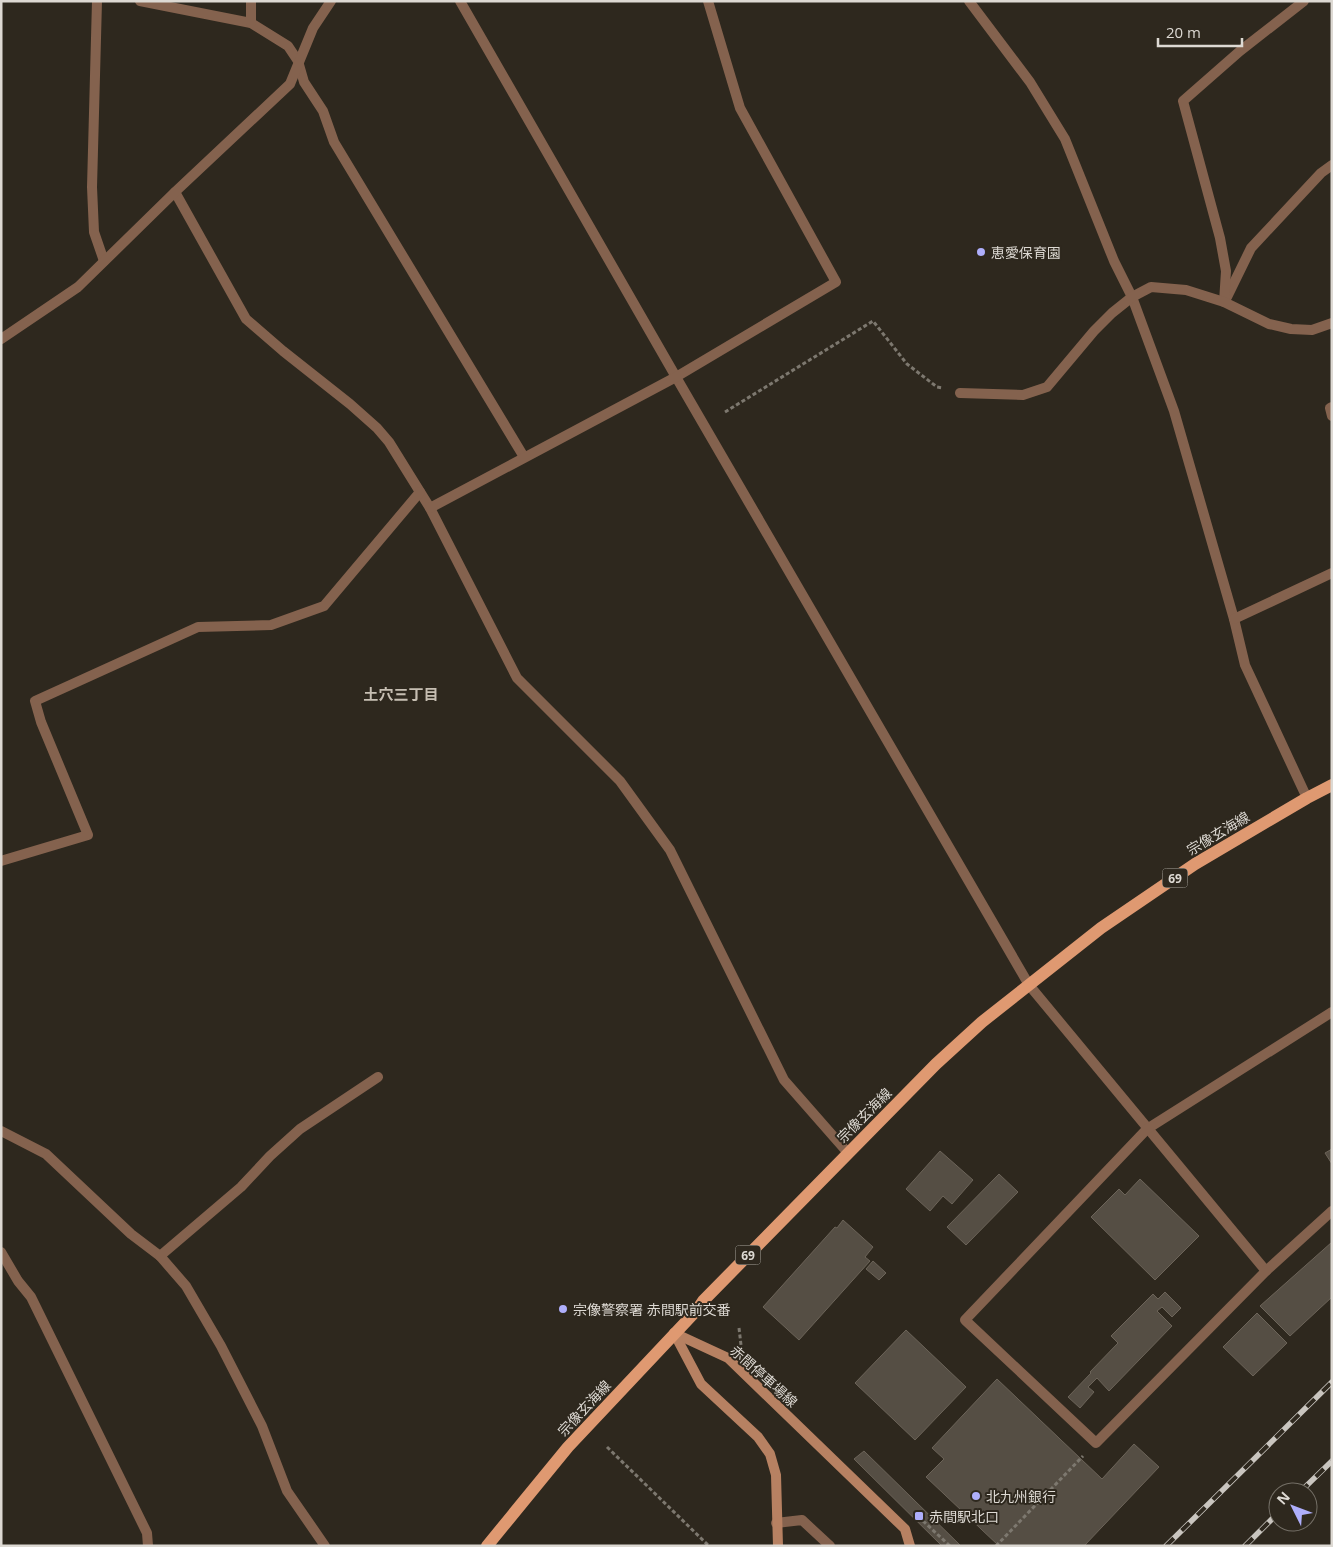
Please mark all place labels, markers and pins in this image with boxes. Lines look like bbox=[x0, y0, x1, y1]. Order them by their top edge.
place label: 恵愛保育園 bbox=[991, 243, 1061, 262]
marker: 恵愛保育園 bbox=[975, 246, 987, 258]
place label: 宗像警察署 赤間駅前交番 bbox=[573, 1300, 731, 1319]
marker: 宗像警察署 赤間駅前交番 bbox=[557, 1303, 569, 1315]
place label: 北九州銀行 bbox=[986, 1487, 1056, 1506]
marker: 北九州銀行 bbox=[970, 1490, 982, 1502]
place label: 赤間駅北口 bbox=[929, 1507, 999, 1526]
marker: 赤間駅北口 bbox=[913, 1510, 925, 1522]

